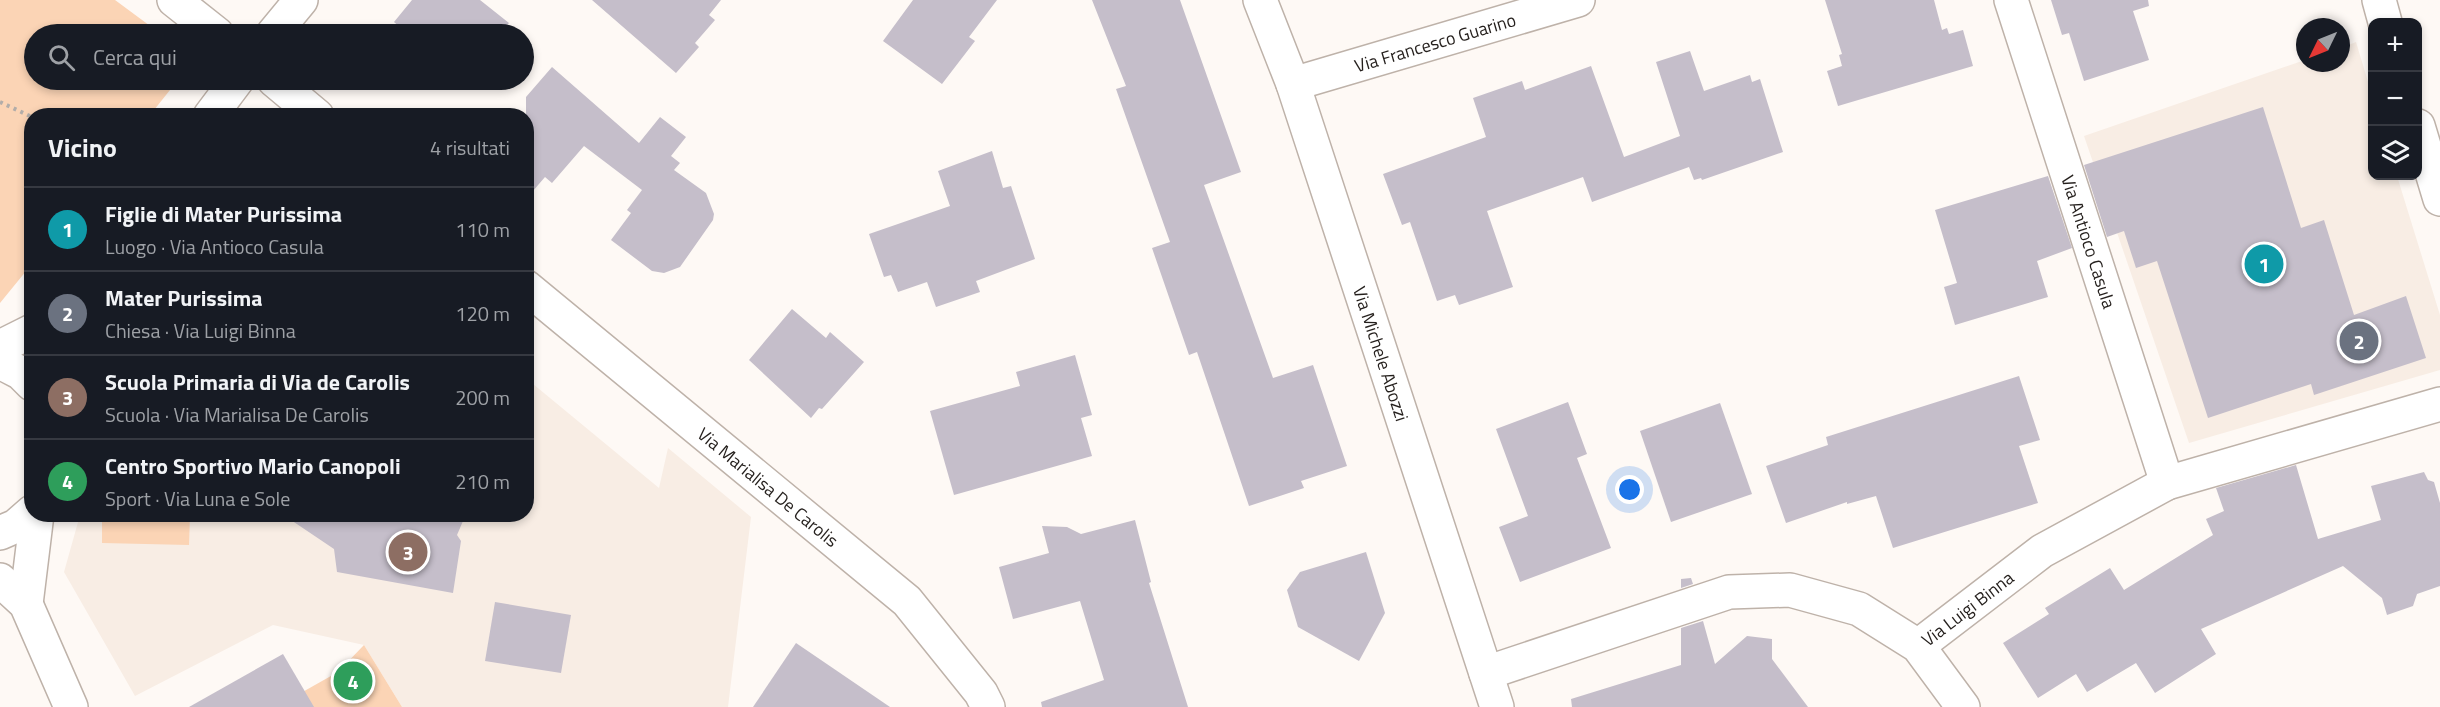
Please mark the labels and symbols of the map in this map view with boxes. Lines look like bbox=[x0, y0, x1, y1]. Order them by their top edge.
street label: Via Francesco Guarino bbox=[1351, 6, 1519, 79]
north arrow bbox=[2296, 18, 2350, 72]
street label: Via Antioco Casula bbox=[2055, 172, 2123, 312]
pin: 1 bbox=[2244, 242, 2284, 286]
street label: Via Michele Abozzi bbox=[1347, 283, 1416, 425]
pin: 2 bbox=[2340, 318, 2378, 364]
street label: Via Marialisa De Carolis bbox=[692, 420, 845, 553]
your location bbox=[1615, 475, 1644, 504]
pin: 3 bbox=[388, 530, 428, 574]
street label: Via Luigi Binna bbox=[1915, 564, 2019, 652]
pin: 4 bbox=[334, 658, 372, 704]

